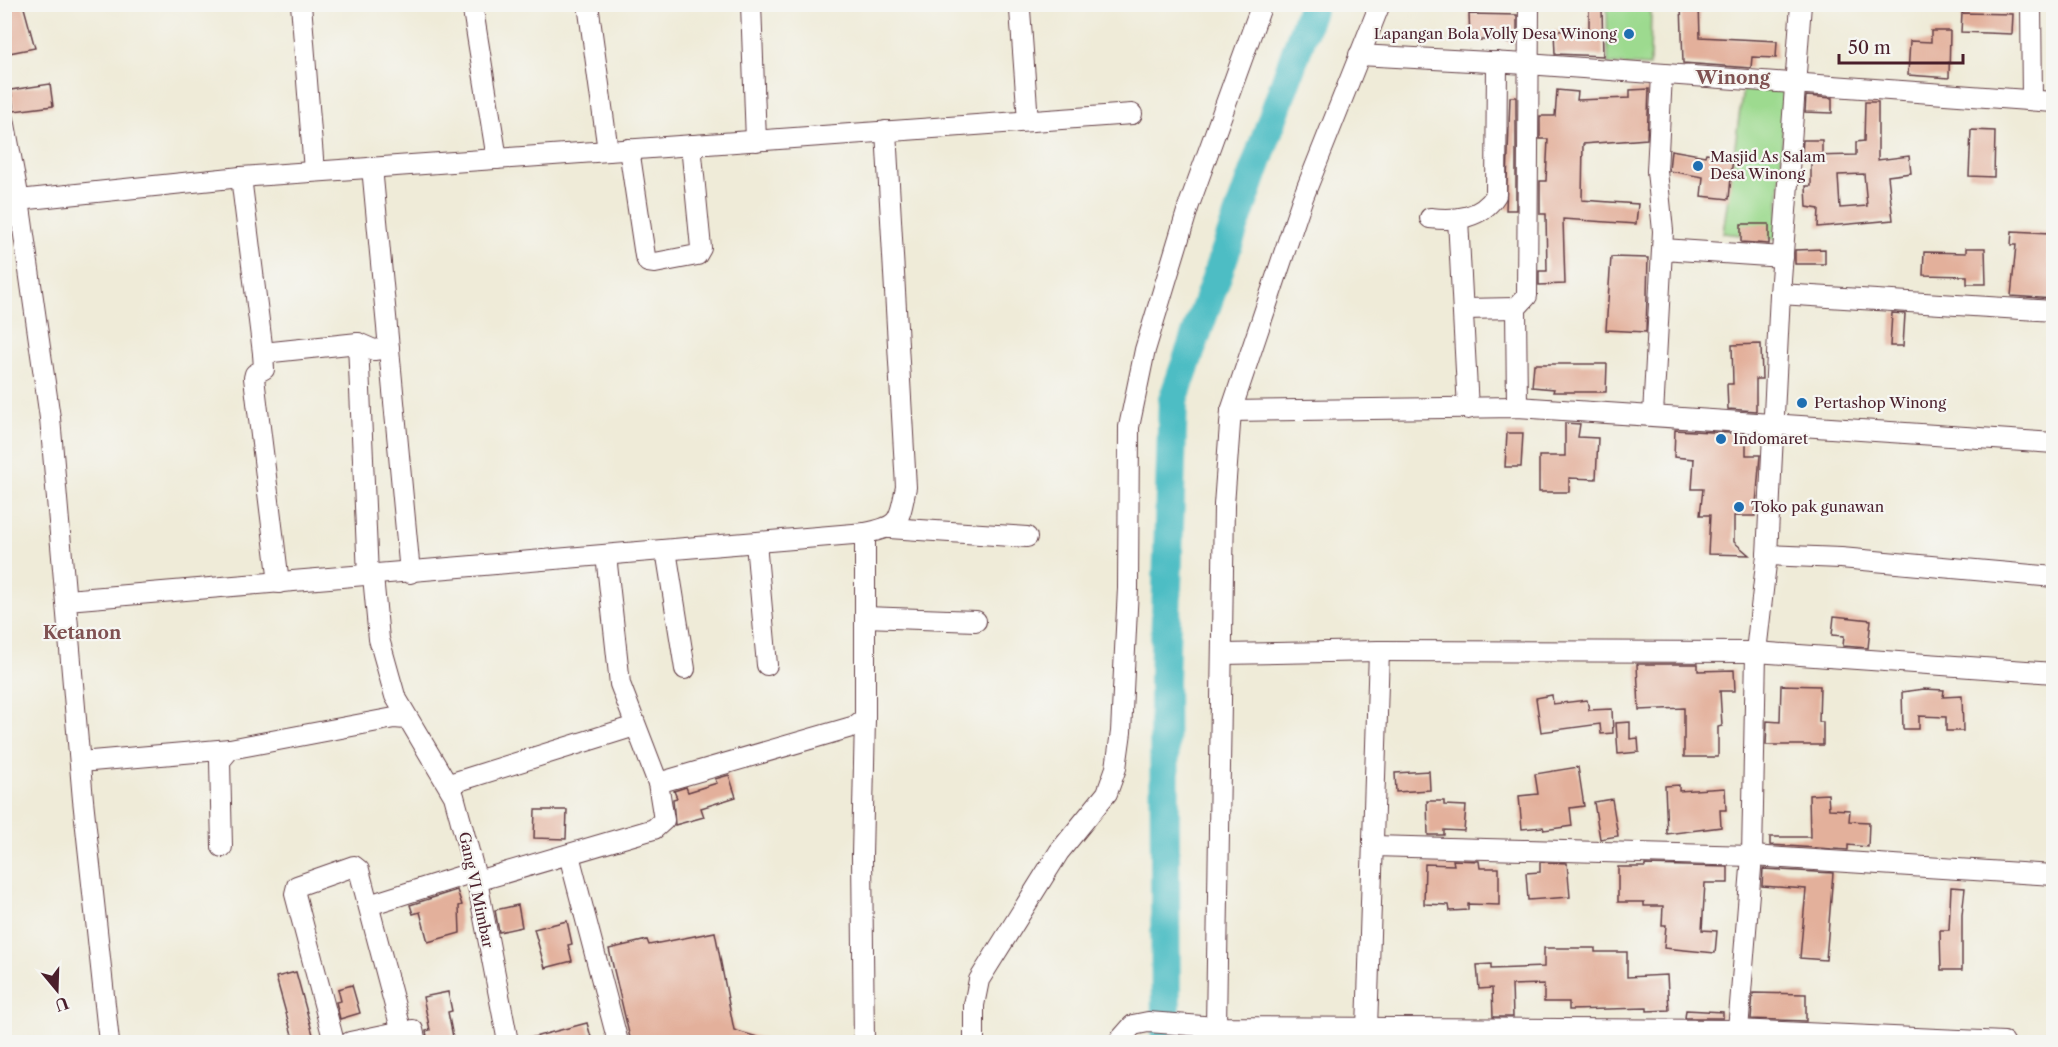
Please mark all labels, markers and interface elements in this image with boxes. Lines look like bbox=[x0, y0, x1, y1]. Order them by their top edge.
place label: Lapangan Bola Volly Desa Winong bbox=[1374, 24, 1617, 43]
marker: Lapangan Bola Volly Desa Winong bbox=[1622, 27, 1636, 41]
scale bar bbox=[1839, 27, 1964, 65]
text: 50 m bbox=[1848, 37, 1891, 59]
district label: Winong bbox=[1695, 67, 1771, 89]
place label: Masjid As Salam Desa Winong bbox=[1710, 147, 1826, 183]
marker: Masjid As Salam Desa Winong bbox=[1691, 159, 1705, 173]
place label: Pertashop Winong bbox=[1814, 393, 1946, 412]
marker: Pertashop Winong bbox=[1795, 396, 1809, 410]
place label: Indomaret bbox=[1733, 429, 1809, 448]
marker: Indomaret bbox=[1714, 432, 1728, 446]
place label: Toko pak gunawan bbox=[1751, 497, 1885, 516]
marker: Toko pak gunawan bbox=[1732, 500, 1746, 514]
district label: Ketanon bbox=[43, 622, 122, 644]
street label: Gang VI Mimbar bbox=[455, 830, 498, 950]
north arrow bbox=[27, 960, 87, 1020]
text: U bbox=[52, 993, 71, 1016]

